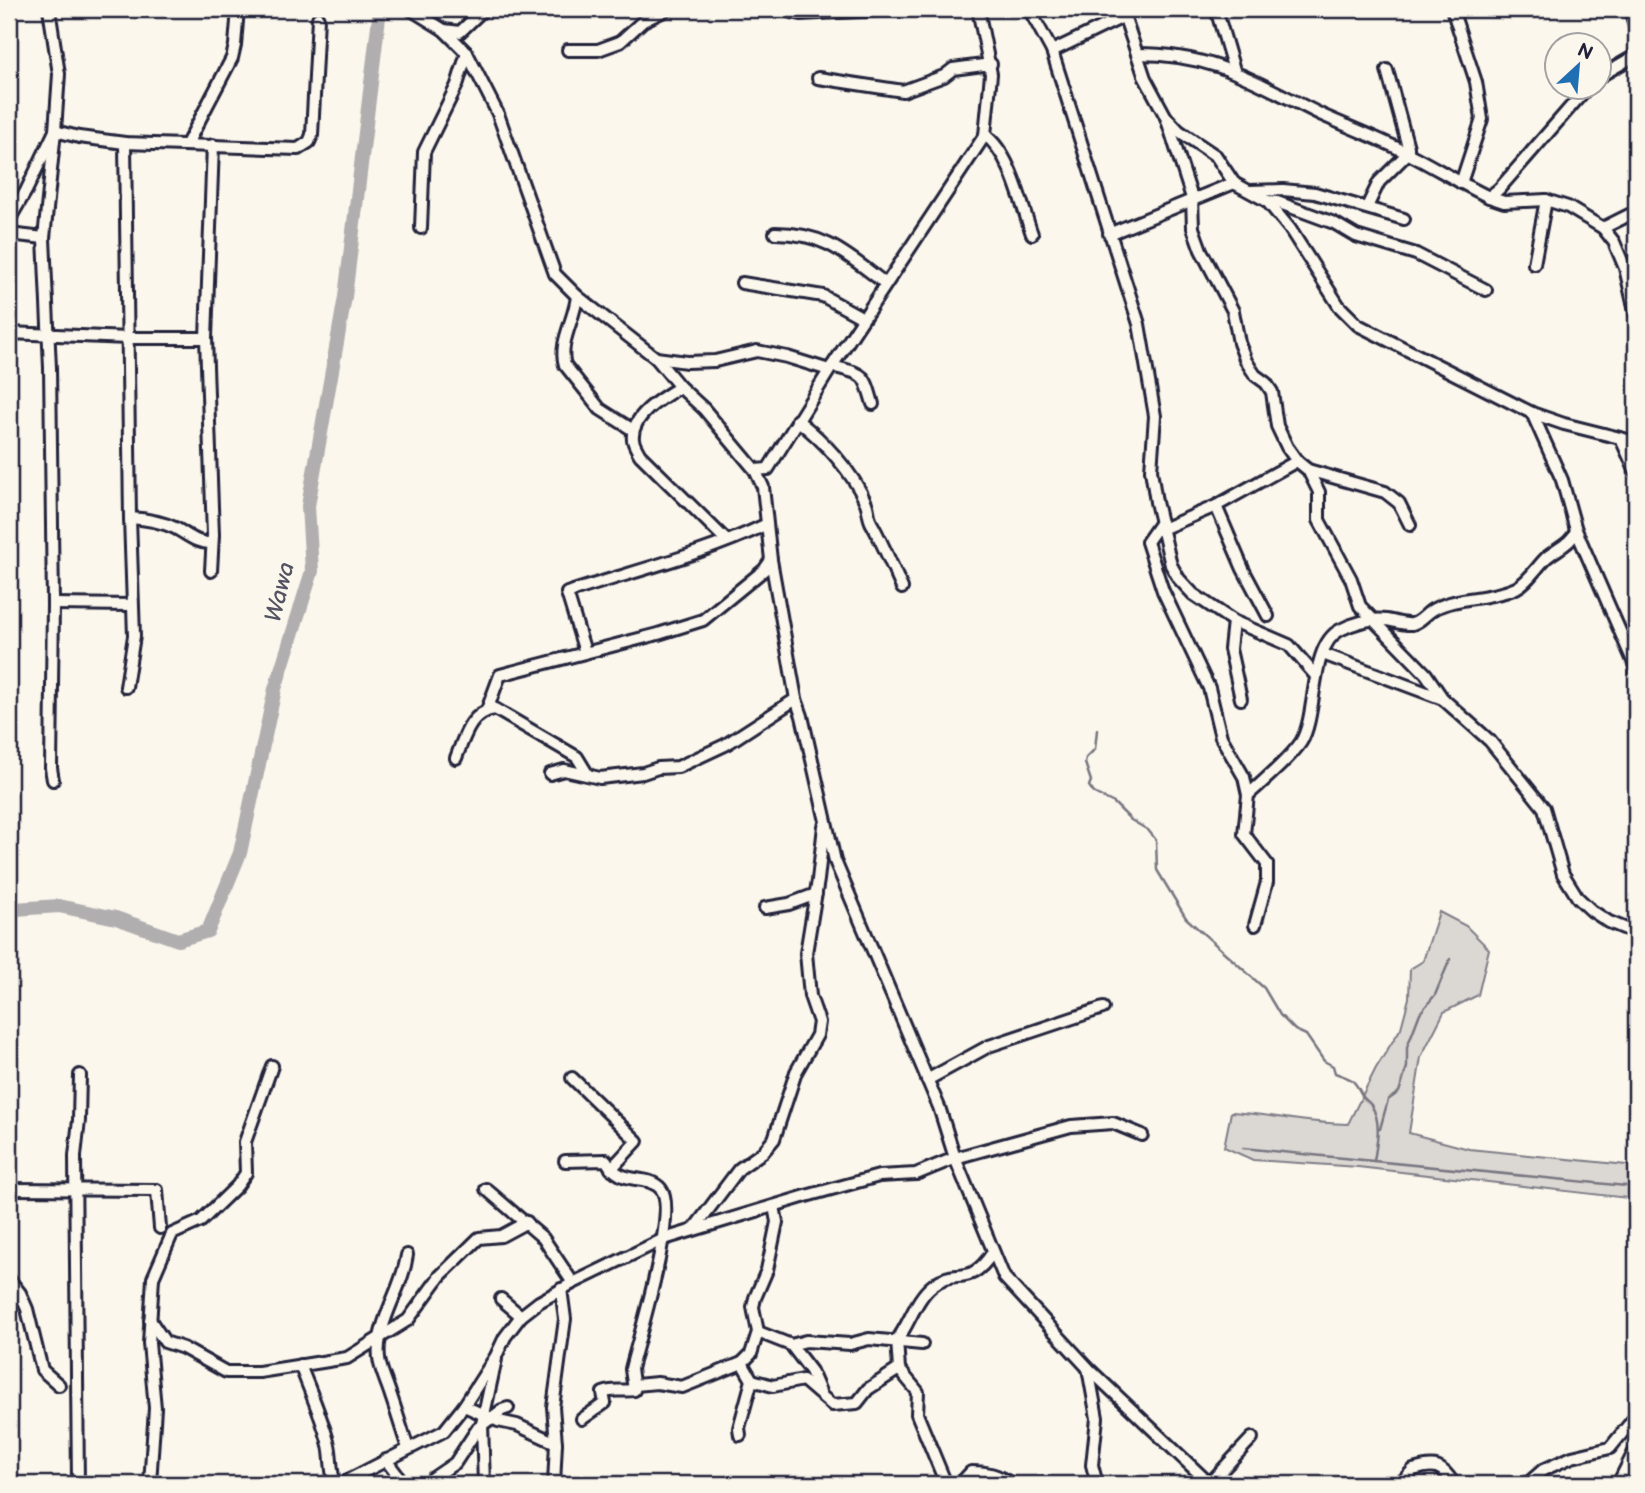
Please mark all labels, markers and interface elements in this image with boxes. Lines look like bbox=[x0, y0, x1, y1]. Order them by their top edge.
north arrow bbox=[1544, 32, 1614, 102]
text: N bbox=[1573, 39, 1596, 66]
water label: Wawa bbox=[259, 559, 301, 625]

